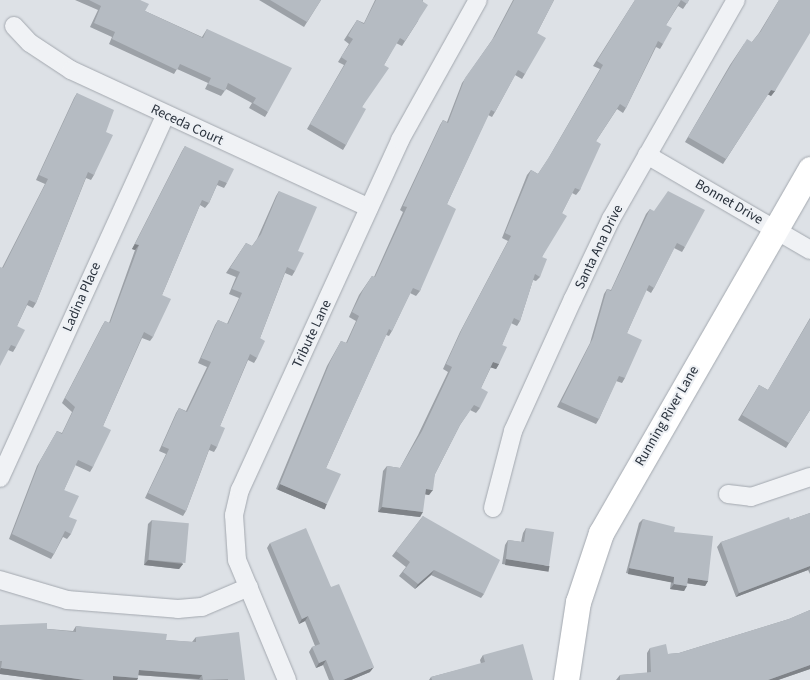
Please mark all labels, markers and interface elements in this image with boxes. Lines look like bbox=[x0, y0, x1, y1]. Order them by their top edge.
street label: Receda Court bbox=[148, 101, 226, 149]
street label: Bonnet Drive bbox=[692, 176, 766, 228]
street label: Santa Ana Drive bbox=[571, 202, 627, 292]
street label: Ladina Place bbox=[59, 260, 105, 334]
street label: Tribute Lane bbox=[289, 297, 335, 371]
street label: Running River Lane bbox=[632, 363, 702, 469]

